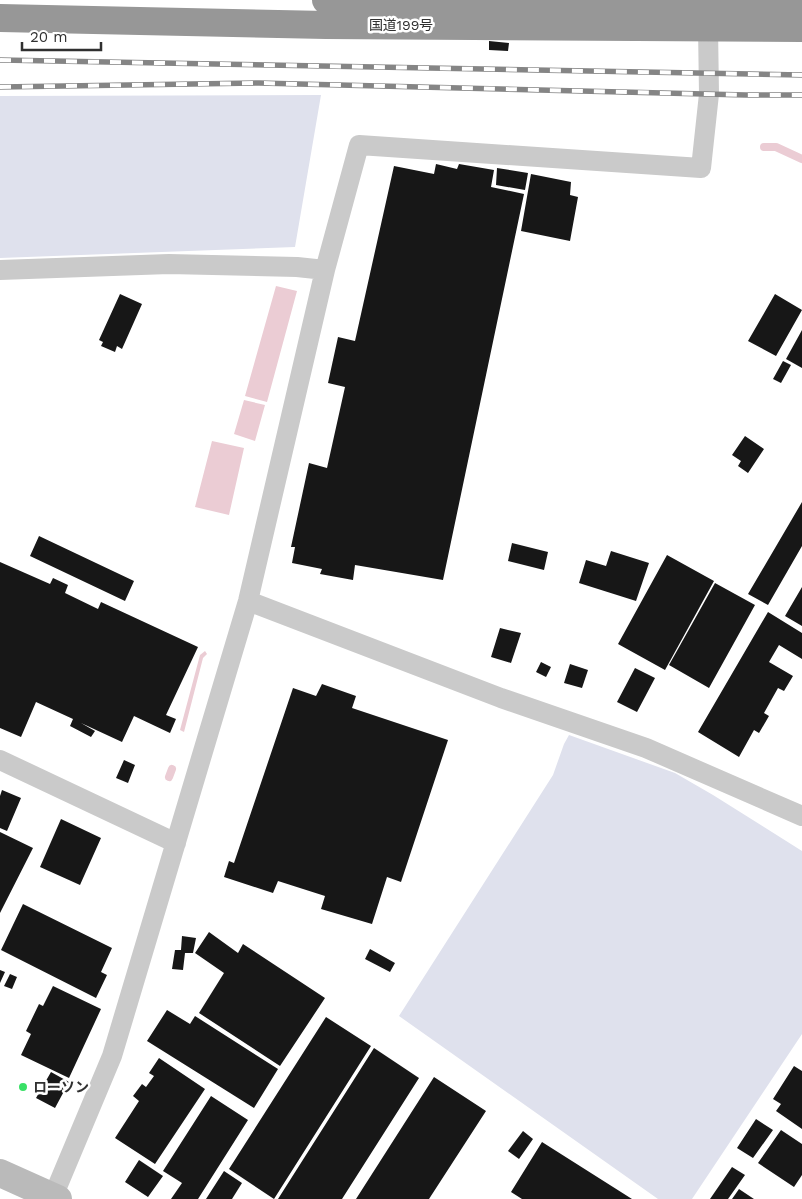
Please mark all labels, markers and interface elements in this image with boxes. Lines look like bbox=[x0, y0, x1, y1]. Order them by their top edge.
street label: 国道199号 bbox=[369, 17, 433, 33]
scale bar bbox=[22, 20, 101, 52]
text: 20 m bbox=[30, 28, 68, 46]
place label: ローソン bbox=[33, 1079, 89, 1095]
marker: ローソン bbox=[17, 1081, 29, 1093]

